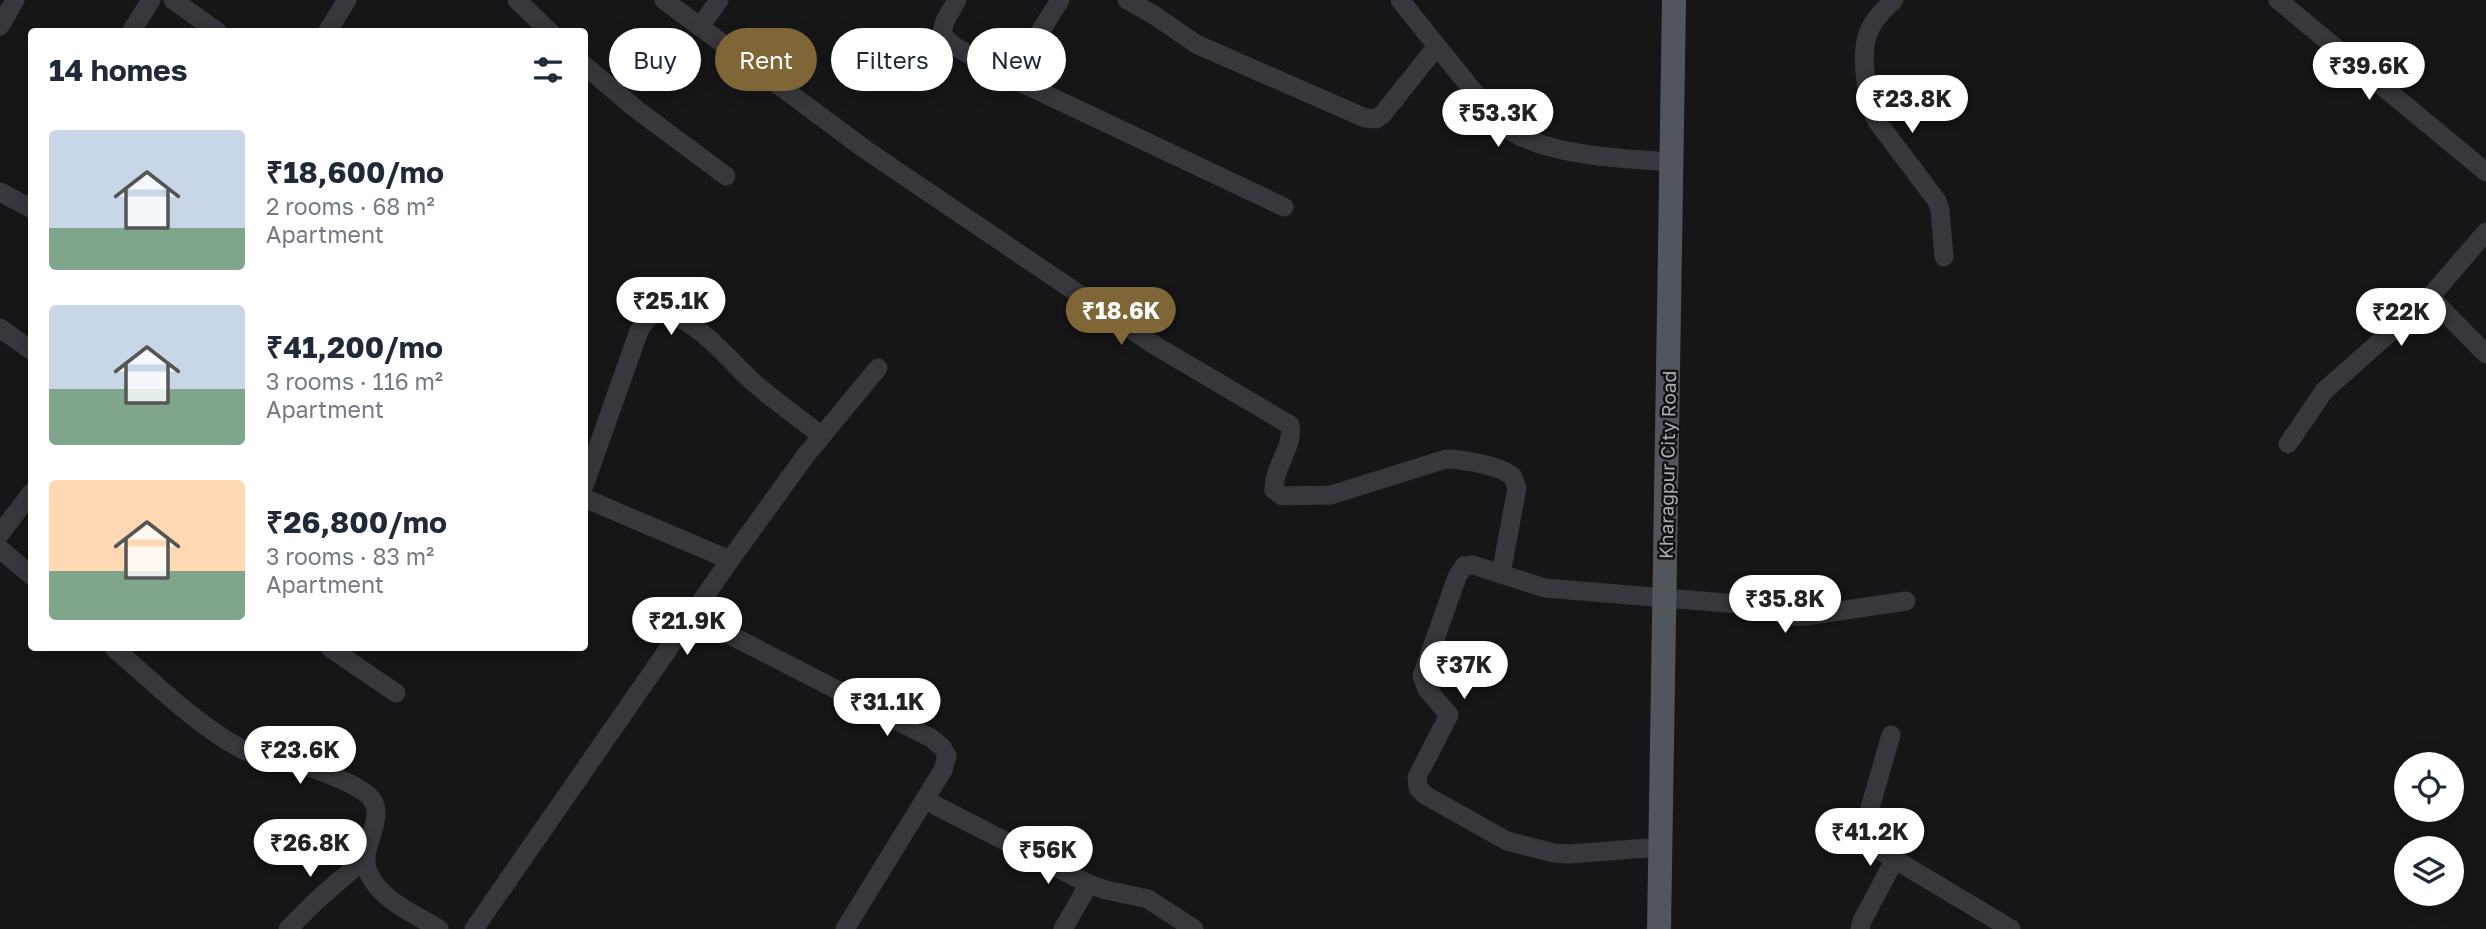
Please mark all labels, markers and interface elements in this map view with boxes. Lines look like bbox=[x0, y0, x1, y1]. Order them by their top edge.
chip: Buy bbox=[609, 28, 701, 91]
chip: Rent bbox=[715, 28, 817, 91]
chip: Filters bbox=[831, 28, 953, 91]
chip: New bbox=[967, 28, 1066, 91]
pin: ₹39.6K bbox=[2312, 42, 2426, 102]
icon: filters bbox=[529, 51, 567, 89]
text: ₹39.6K bbox=[2329, 51, 2409, 79]
text: 14 homes bbox=[49, 52, 188, 88]
pin: ₹23.8K bbox=[1855, 76, 1969, 135]
text: ₹23.8K bbox=[1872, 84, 1952, 112]
pin: ₹53.3K bbox=[1441, 90, 1555, 149]
text: ₹53.3K bbox=[1458, 98, 1538, 126]
text: ₹18,600/mo bbox=[266, 154, 444, 190]
icon: home bbox=[105, 158, 189, 242]
text: 2 rooms · 68 m² bbox=[266, 192, 435, 220]
text: Apartment bbox=[266, 220, 384, 248]
pin: ₹25.1K bbox=[614, 278, 728, 337]
text: ₹25.1K bbox=[632, 286, 710, 314]
pin: ₹18.6K bbox=[1064, 288, 1178, 347]
pin: ₹22K bbox=[2360, 288, 2442, 348]
text: ₹18.6K bbox=[1082, 296, 1160, 324]
text: ₹22K bbox=[2372, 297, 2430, 325]
text: ₹41,200/mo bbox=[266, 329, 443, 365]
icon: home bbox=[105, 333, 189, 417]
text: 3 rooms · 116 m² bbox=[266, 367, 443, 395]
street label: Kharagpur City Road bbox=[1654, 371, 1680, 559]
text: Apartment bbox=[266, 395, 384, 423]
text: ₹26,800/mo bbox=[266, 504, 447, 540]
icon: home bbox=[105, 508, 189, 592]
text: 3 rooms · 83 m² bbox=[266, 542, 434, 570]
text: Apartment bbox=[266, 570, 384, 598]
pin: ₹35.8K bbox=[1728, 576, 1842, 635]
text: ₹35.8K bbox=[1745, 584, 1825, 612]
pin: ₹21.9K bbox=[630, 598, 744, 657]
text: ₹21.9K bbox=[648, 606, 726, 634]
pin: ₹37K bbox=[1423, 642, 1505, 701]
text: ₹37K bbox=[1436, 650, 1492, 678]
pin: ₹31.1K bbox=[830, 678, 944, 738]
text: ₹31.1K bbox=[850, 687, 924, 715]
pin: ₹23.6K bbox=[243, 726, 357, 786]
text: ₹23.6K bbox=[260, 735, 340, 763]
map controls bbox=[2394, 752, 2464, 906]
button: locate bbox=[2394, 752, 2464, 822]
pin: ₹41.2K bbox=[1813, 808, 1927, 868]
text: ₹41.2K bbox=[1831, 817, 1909, 845]
pin: ₹26.8K bbox=[253, 820, 367, 879]
pin: ₹56K bbox=[1007, 826, 1089, 886]
text: ₹26.8K bbox=[270, 828, 350, 856]
text: ₹56K bbox=[1019, 835, 1077, 863]
button: layers bbox=[2394, 836, 2464, 906]

